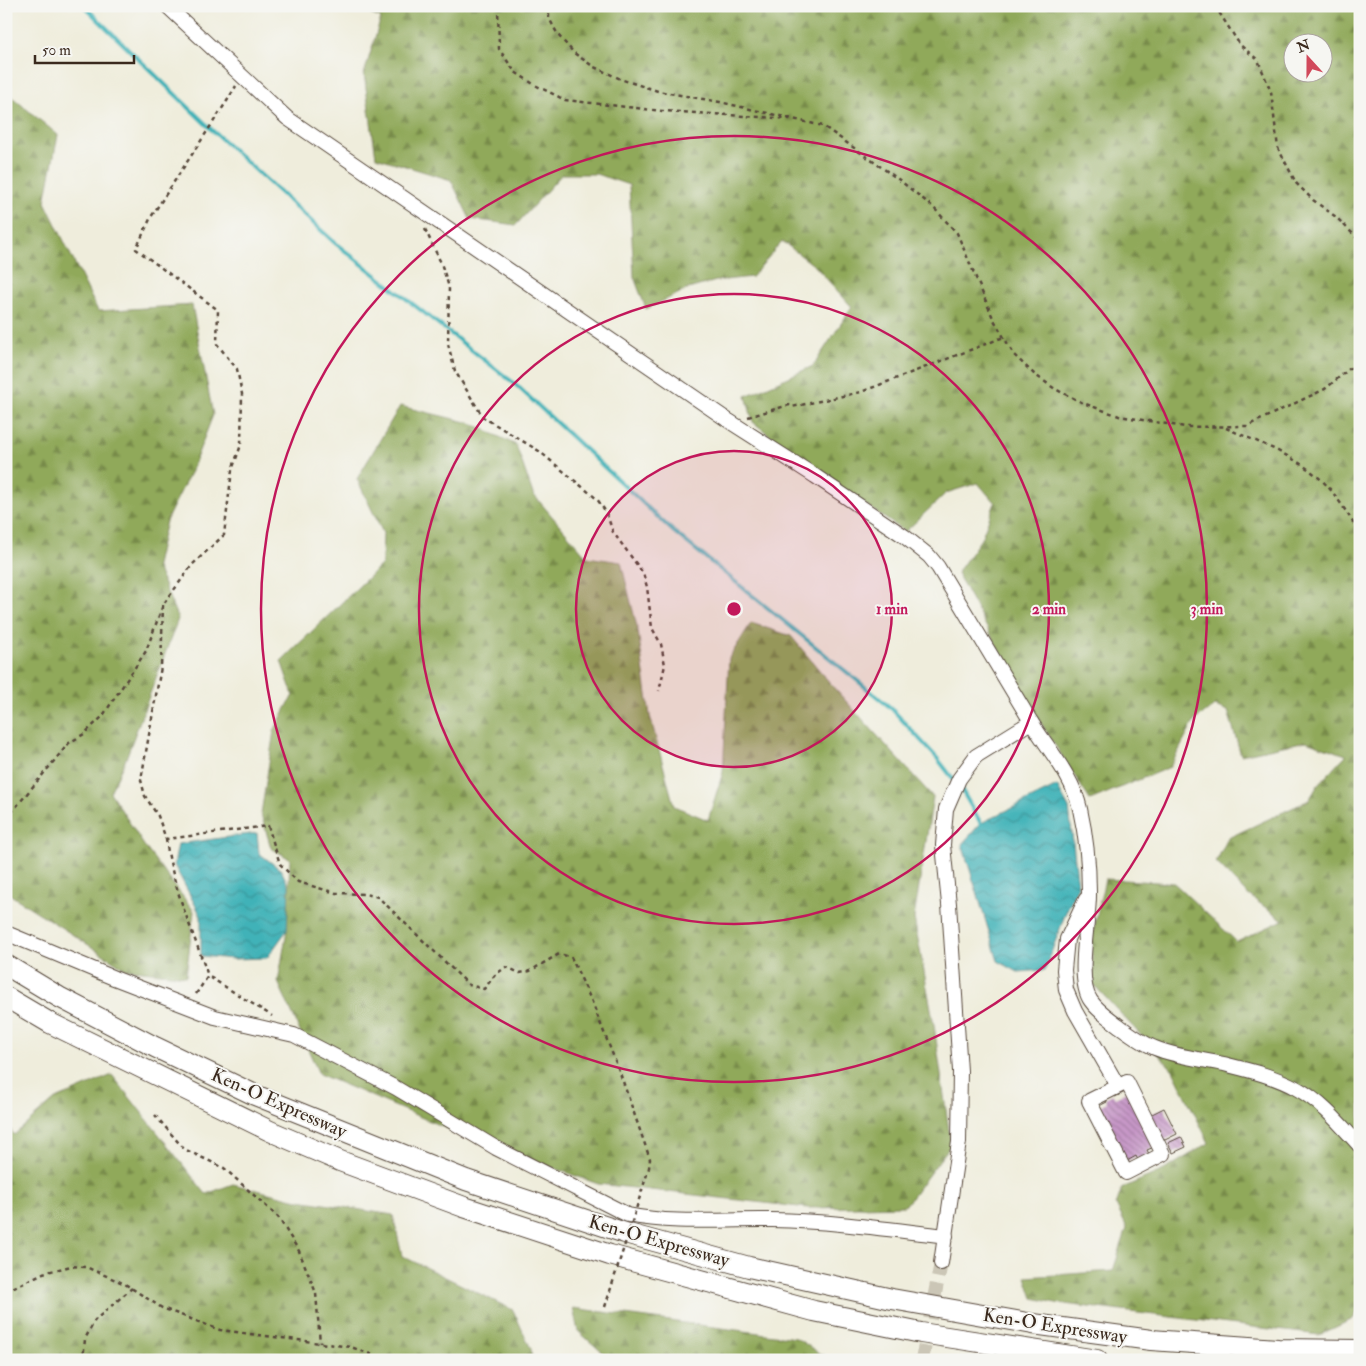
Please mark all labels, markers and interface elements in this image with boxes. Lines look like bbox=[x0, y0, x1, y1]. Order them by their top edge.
scale bar bbox=[35, 32, 134, 64]
north arrow bbox=[1284, 32, 1334, 82]
text: N bbox=[1294, 36, 1313, 57]
text: 50 m bbox=[42, 41, 71, 60]
centre of rings bbox=[725, 600, 743, 618]
text: 1 min bbox=[876, 600, 908, 619]
text: 2 min bbox=[1032, 600, 1066, 619]
text: 3 min bbox=[1191, 600, 1223, 619]
street label: Ken-O Expressway bbox=[207, 1062, 351, 1145]
street label: Ken-O Expressway bbox=[585, 1209, 733, 1274]
street label: Ken-O Expressway bbox=[981, 1303, 1129, 1350]

